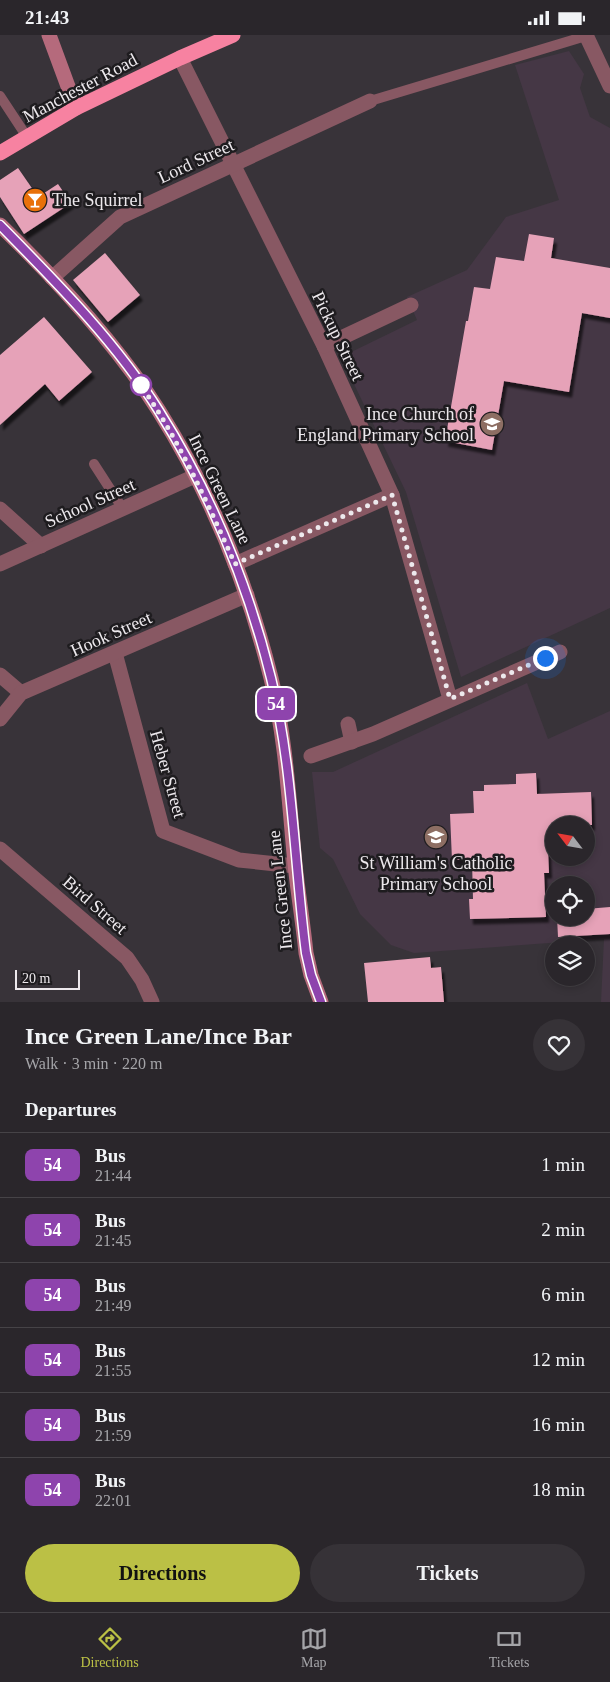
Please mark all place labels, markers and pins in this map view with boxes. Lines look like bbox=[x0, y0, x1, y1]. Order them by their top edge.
bar icon: The Squirrel bbox=[22, 187, 48, 213]
place label: The Squirrel bbox=[52, 190, 142, 210]
unlabelled marker bbox=[130, 374, 152, 396]
place label: Ince Church of England Primary School bbox=[297, 404, 474, 445]
school or university icon: Ince Church of England Primary School bbox=[479, 411, 505, 437]
school or university icon: St William's Catholic Primary School bbox=[423, 824, 449, 850]
place label: St William's Catholic Primary School bbox=[359, 853, 513, 894]

